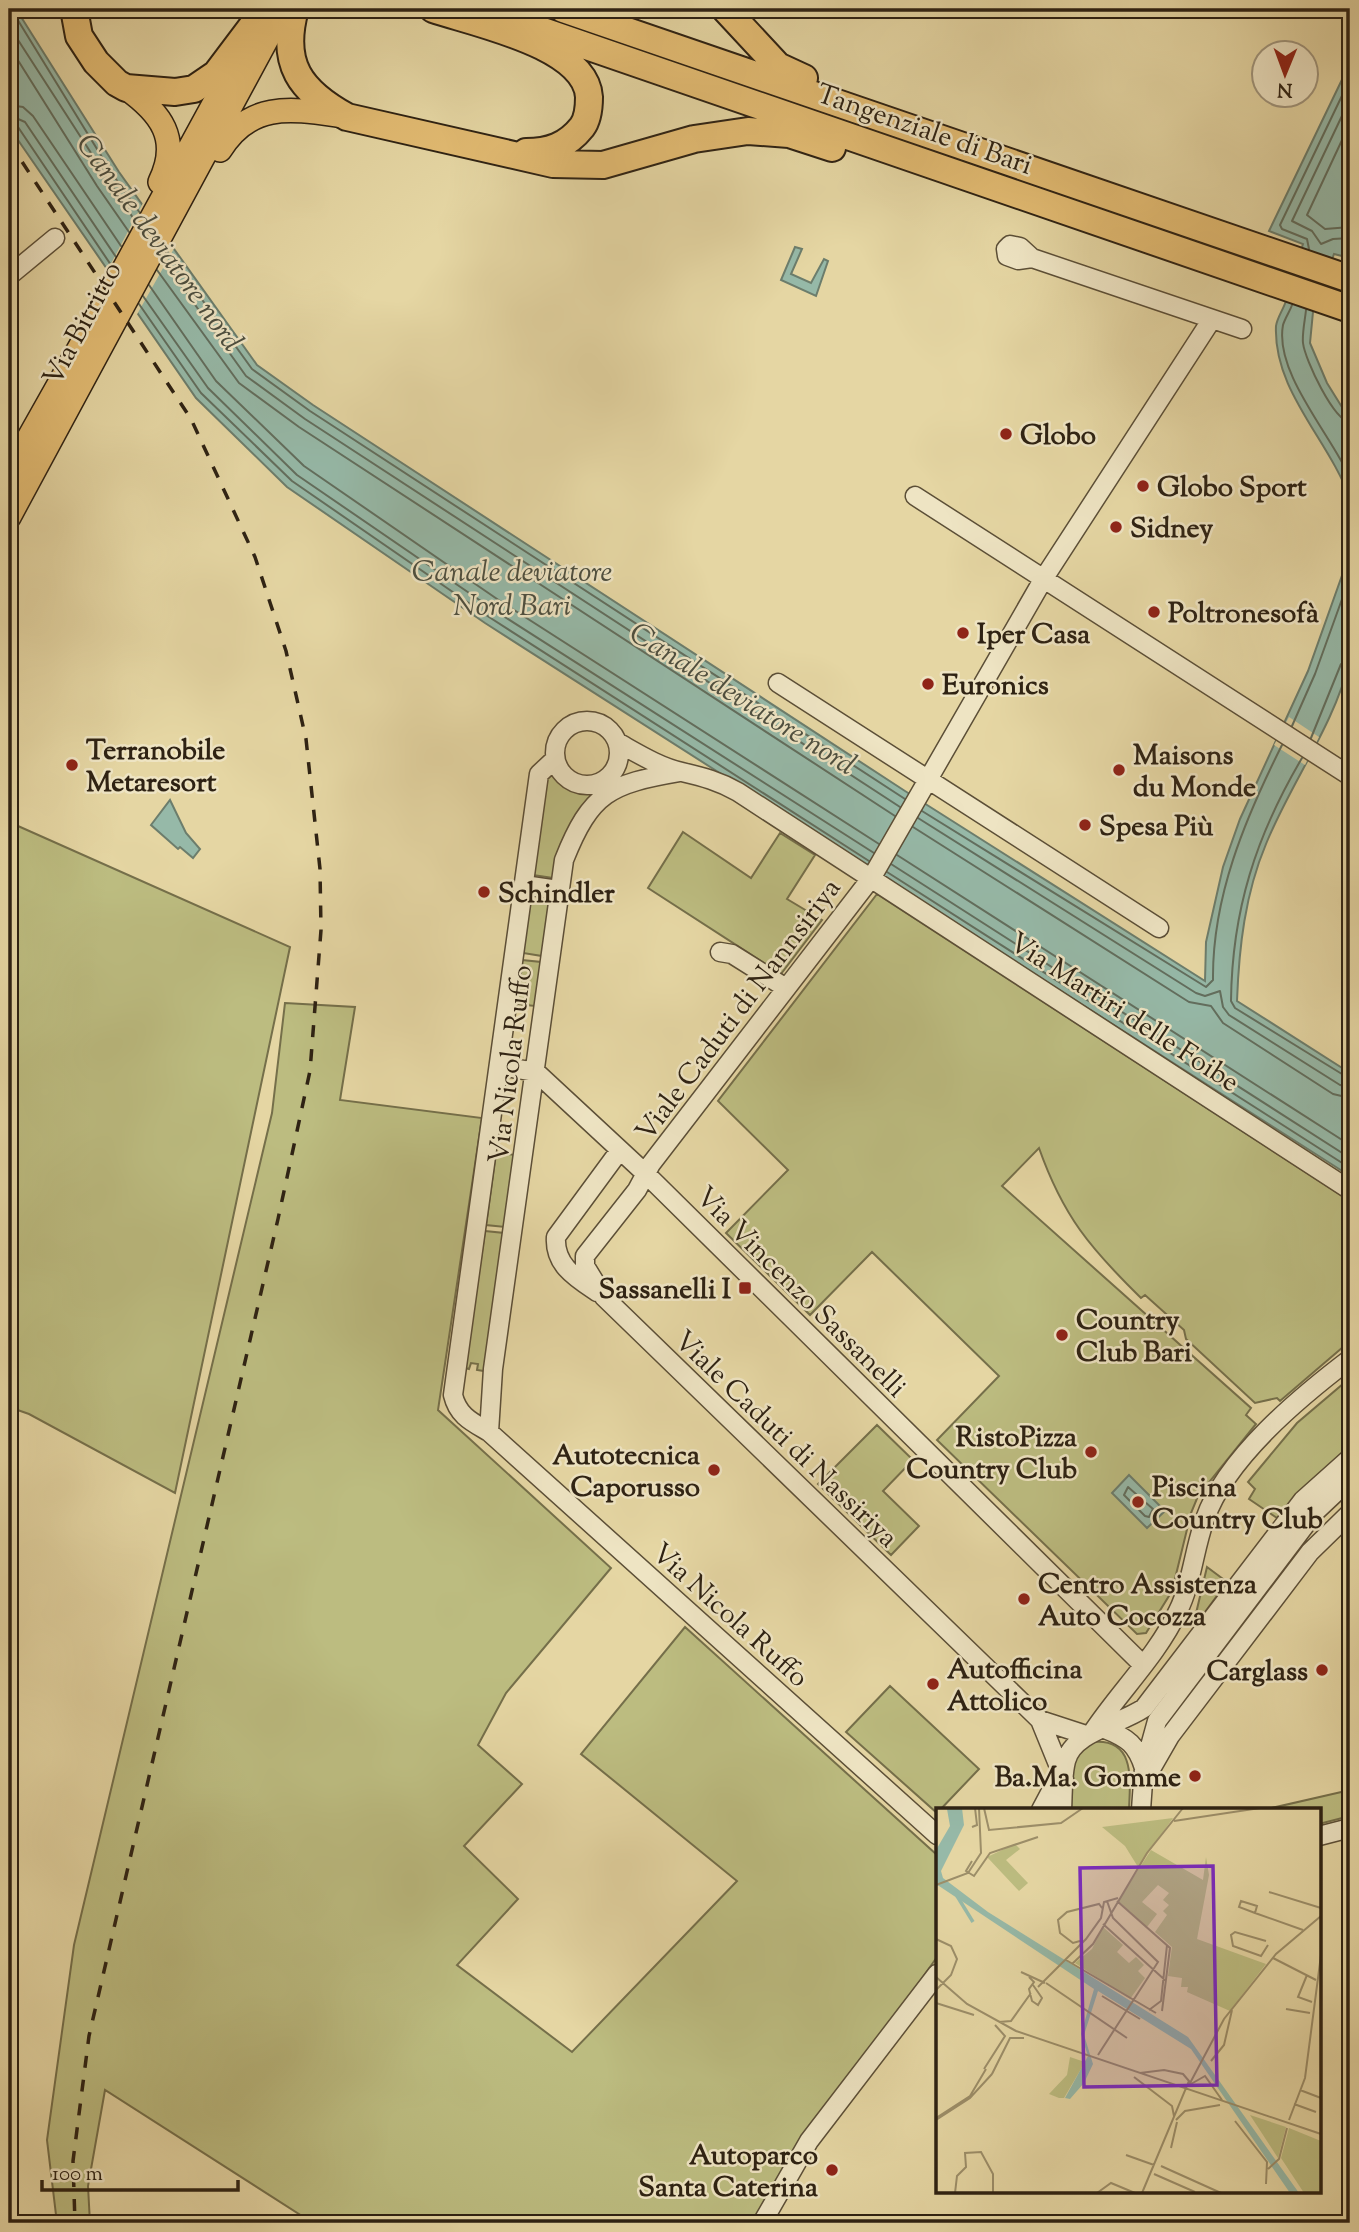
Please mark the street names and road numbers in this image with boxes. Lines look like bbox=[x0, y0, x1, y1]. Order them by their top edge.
street label: Tangenziale di Bari bbox=[811, 75, 1037, 187]
street label: Via Bitritto bbox=[34, 255, 133, 394]
street label: Viale Caduti di Nannsiriya bbox=[627, 871, 852, 1151]
street label: Via Martiri delle Foibe bbox=[1000, 924, 1246, 1103]
street label: Via Nicola Ruffo bbox=[480, 963, 544, 1166]
street label: Via Vincenzo Sassanelli bbox=[685, 1178, 915, 1408]
street label: Viale Caduti di Nassiriya bbox=[664, 1322, 906, 1558]
street label: Via Nicola Ruffo bbox=[641, 1535, 816, 1698]

